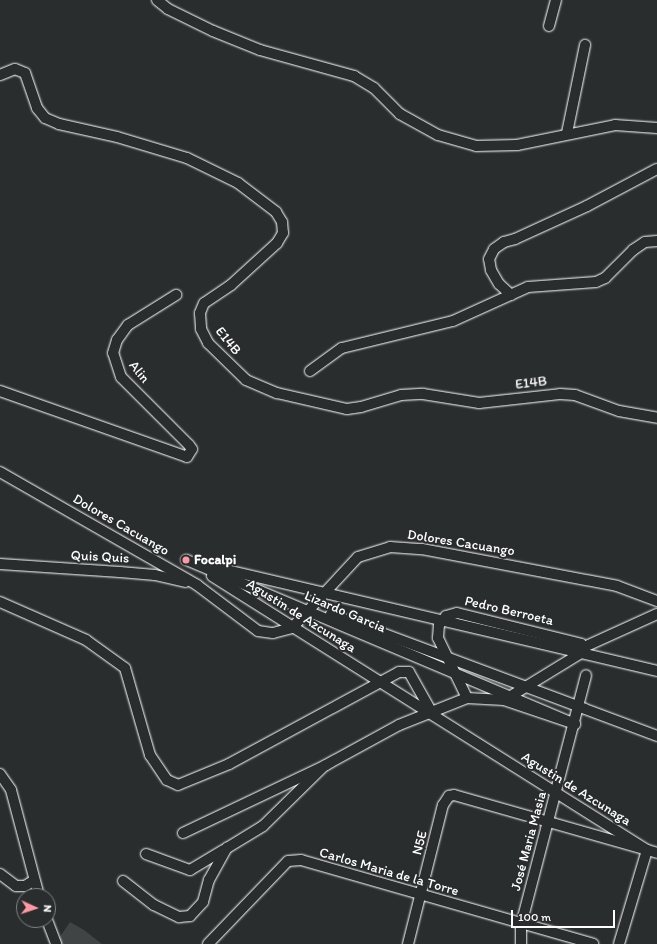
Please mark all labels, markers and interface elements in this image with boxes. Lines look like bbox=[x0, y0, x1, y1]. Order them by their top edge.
street label: E14B bbox=[212, 323, 244, 359]
street label: Alin bbox=[125, 357, 153, 387]
street label: E14B bbox=[514, 373, 548, 393]
street label: Dolores Cacuango bbox=[70, 491, 172, 559]
street label: Dolores Cacuango bbox=[406, 526, 516, 560]
street label: Quis Quis bbox=[70, 547, 130, 567]
place label: Focalpi bbox=[194, 552, 236, 568]
marker: Focalpi bbox=[181, 555, 191, 565]
street label: Agustin de Azcunaga bbox=[243, 575, 359, 657]
street label: Lizardo Garcia bbox=[302, 587, 388, 637]
street label: Pedro Berroeta bbox=[463, 593, 555, 629]
street label: Agustin de Azcunaga bbox=[518, 748, 634, 830]
street label: José Maria Masia bbox=[508, 789, 550, 893]
street label: N5E bbox=[409, 829, 431, 857]
street label: Carlos Maria de la Torre bbox=[318, 844, 460, 900]
north arrow bbox=[16, 888, 56, 928]
scale bar bbox=[513, 902, 617, 928]
text: N bbox=[41, 905, 54, 913]
text: 100 m bbox=[518, 910, 551, 924]

